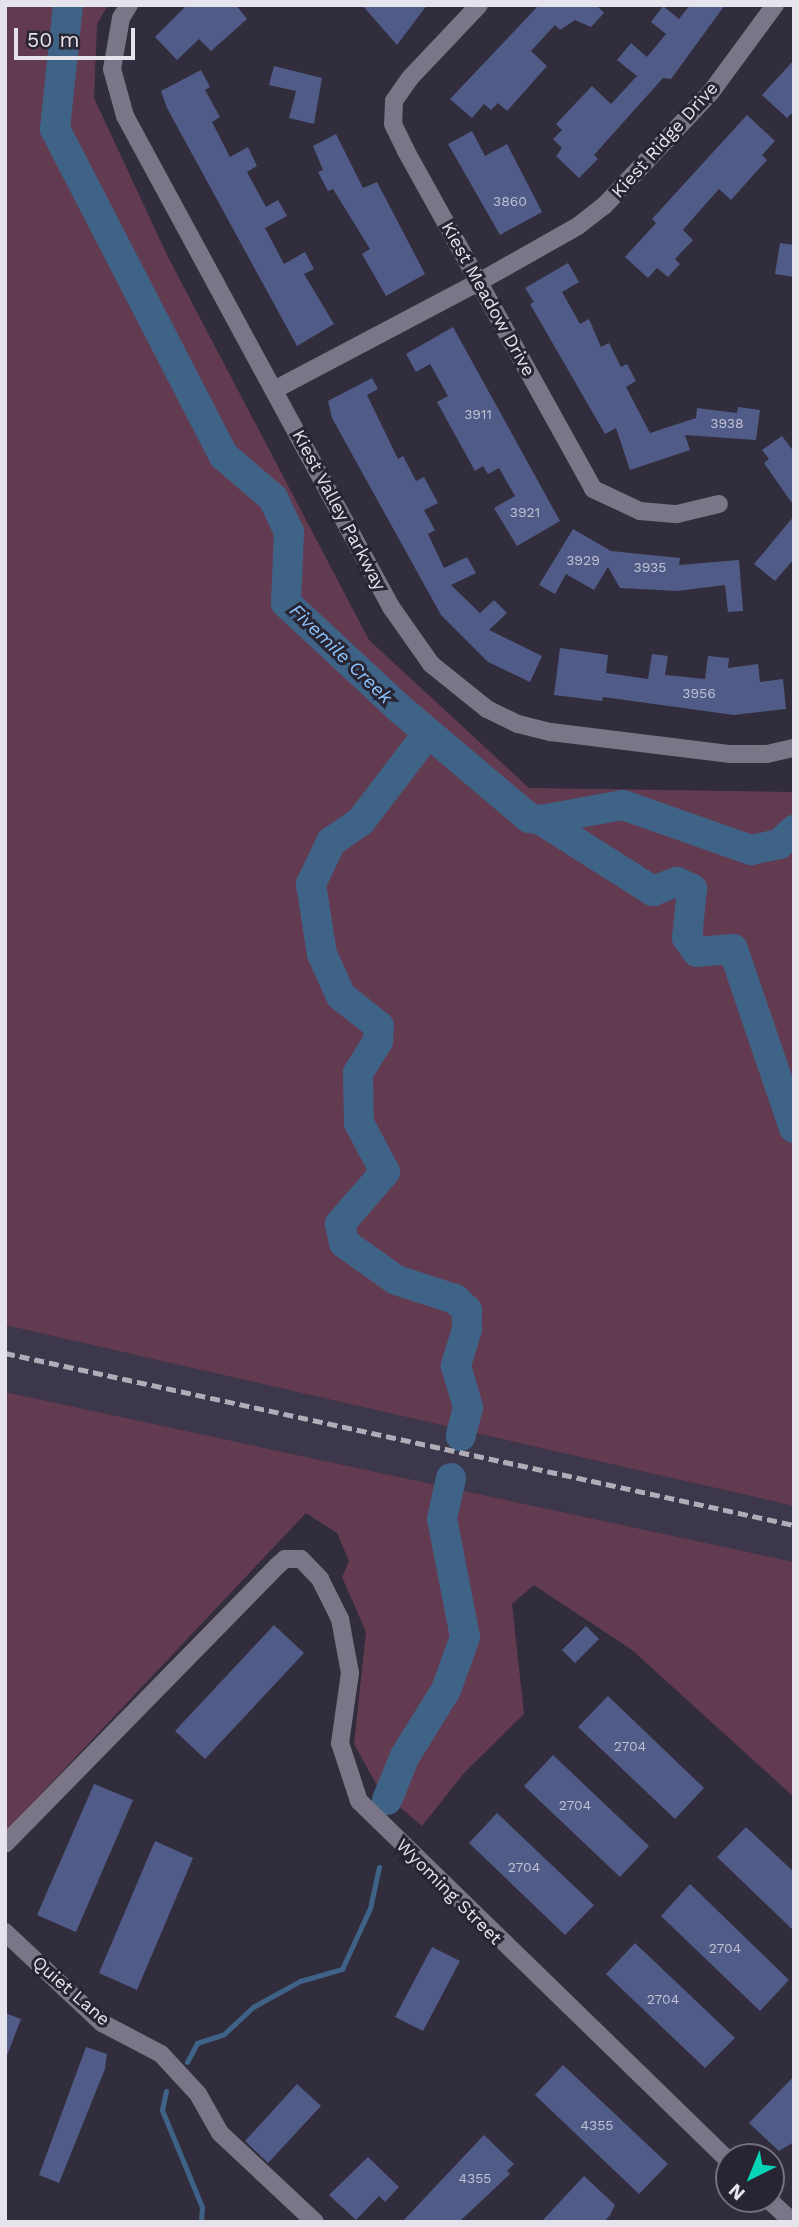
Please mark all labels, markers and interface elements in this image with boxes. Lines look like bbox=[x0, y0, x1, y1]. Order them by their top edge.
scale bar bbox=[18, 14, 138, 58]
text: 50 m bbox=[27, 27, 79, 52]
street label: Kiest Ridge Drive bbox=[607, 77, 723, 203]
house number: 3860 bbox=[493, 193, 527, 209]
street label: Kiest Meadow Drive bbox=[436, 218, 540, 380]
house number: 3911 bbox=[464, 406, 492, 422]
house number: 3938 bbox=[710, 415, 744, 431]
street label: Kiest Valley Parkway bbox=[287, 426, 391, 594]
house number: 3921 bbox=[510, 504, 540, 520]
house number: 3929 bbox=[566, 552, 600, 568]
house number: 3935 bbox=[634, 559, 666, 575]
water label: Fivemile Creek bbox=[285, 599, 397, 709]
house number: 3956 bbox=[682, 685, 716, 701]
house number: 2704 bbox=[614, 1738, 646, 1754]
house number: 2704 bbox=[559, 1797, 591, 1813]
street label: Wyoming Street bbox=[392, 1835, 506, 1949]
house number: 2704 bbox=[508, 1859, 540, 1875]
house number: 2704 bbox=[709, 1940, 741, 1956]
street label: Quiet Lane bbox=[28, 1951, 114, 2031]
house number: 2704 bbox=[647, 1991, 679, 2007]
house number: 4355 bbox=[580, 2117, 614, 2133]
north arrow bbox=[715, 2143, 785, 2213]
house number: 4355 bbox=[458, 2170, 492, 2186]
text: N bbox=[724, 2179, 750, 2205]

